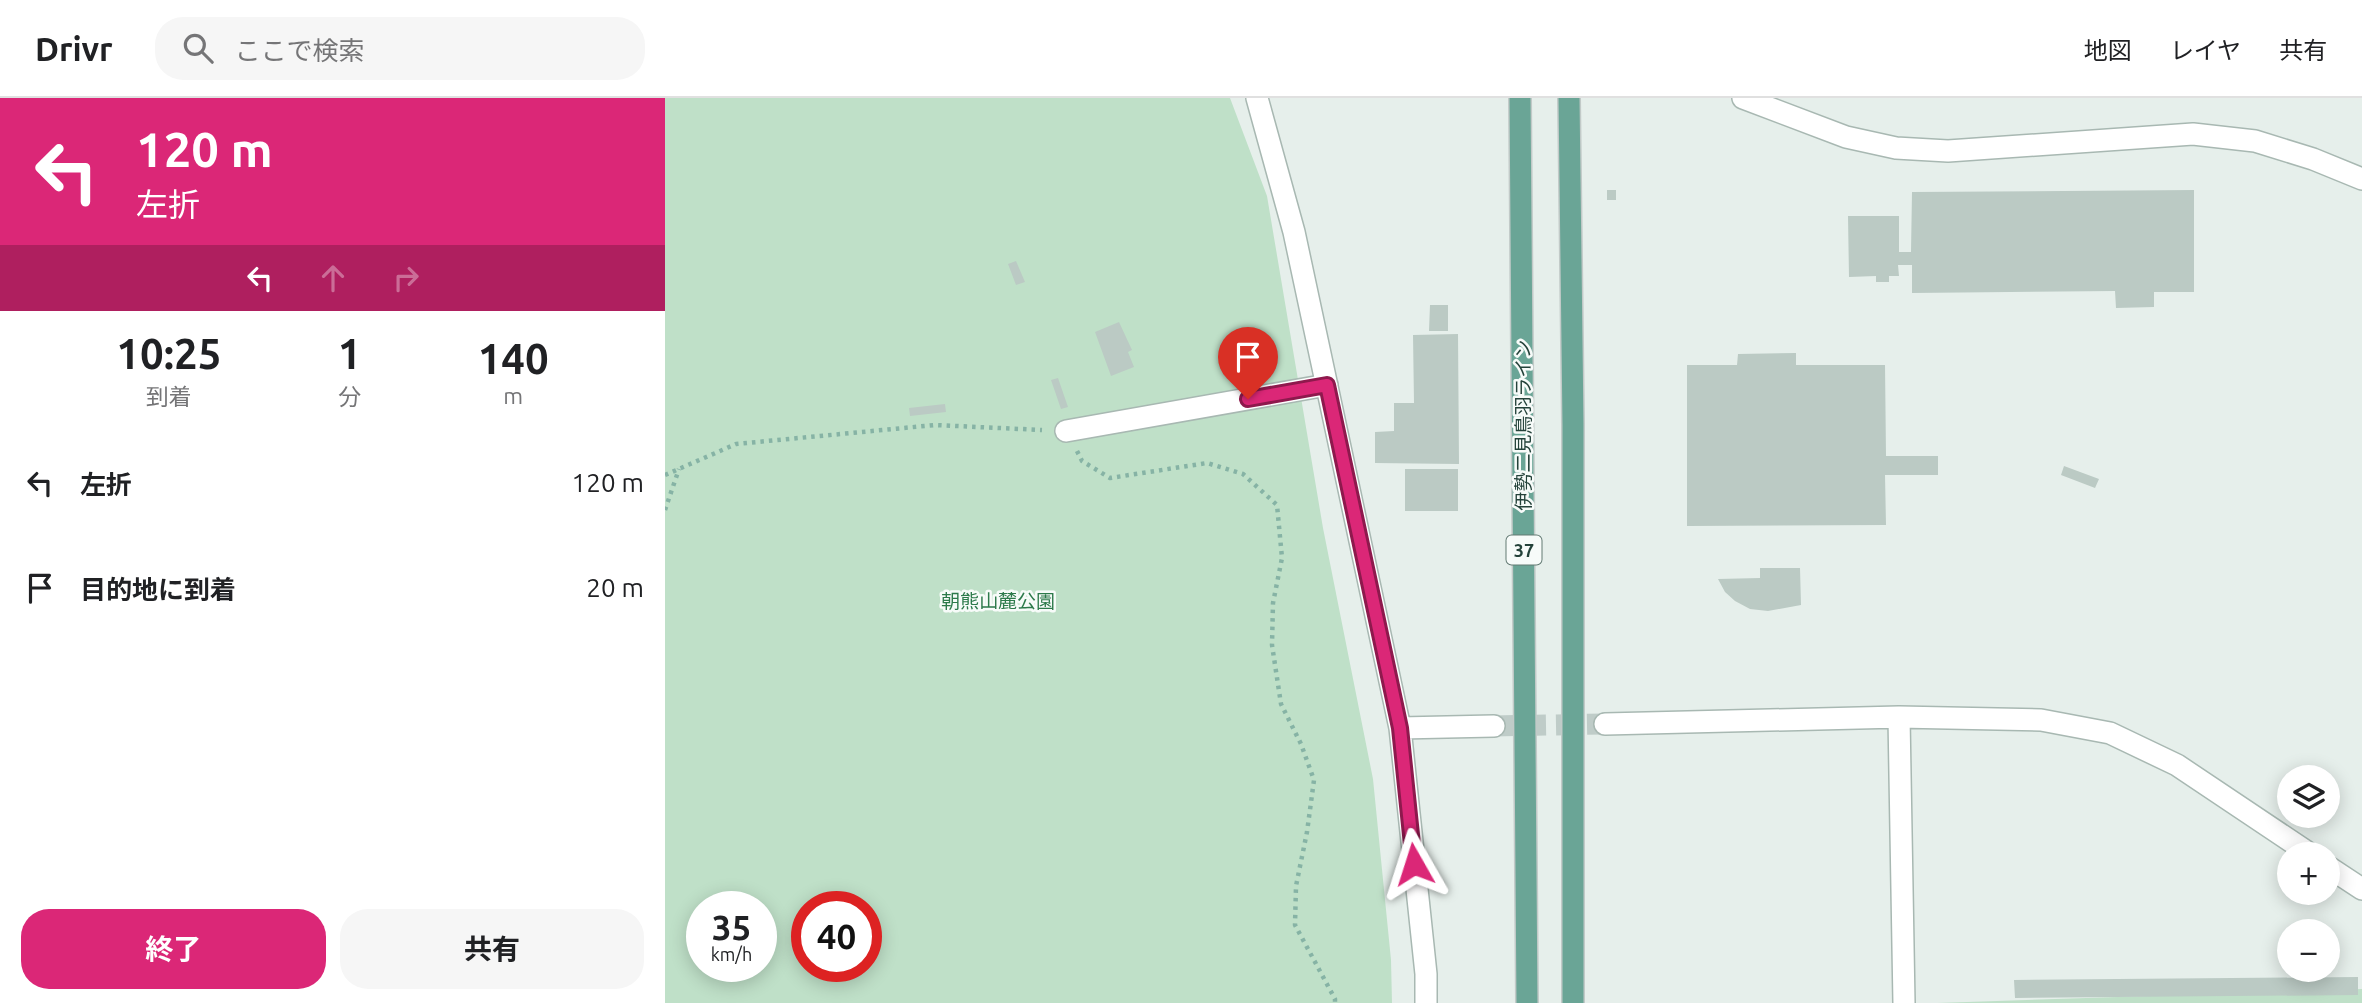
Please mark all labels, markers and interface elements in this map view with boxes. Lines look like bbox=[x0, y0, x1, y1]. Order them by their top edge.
search box bbox=[155, 17, 645, 80]
icon: search bbox=[179, 29, 217, 67]
text: Drivr bbox=[35, 30, 113, 67]
text: ここで検索 bbox=[235, 36, 365, 65]
text: 地図 bbox=[2084, 37, 2132, 64]
text: レイヤ bbox=[2170, 37, 2241, 64]
text: 共有 bbox=[2279, 37, 2327, 64]
text: 120 m bbox=[136, 121, 273, 176]
icon: left bbox=[21, 126, 112, 217]
text: 左折 bbox=[136, 186, 200, 222]
icon: left bbox=[241, 259, 279, 297]
icon: ahead bbox=[314, 259, 352, 297]
icon: right bbox=[387, 259, 425, 297]
pin bbox=[1218, 327, 1278, 399]
text: 10:25 bbox=[116, 330, 221, 377]
text: 1 bbox=[338, 330, 361, 377]
text: 140 bbox=[478, 335, 549, 382]
icon: arrive bbox=[1229, 338, 1267, 376]
street label: 伊勢二見鳥羽ライン bbox=[1512, 339, 1534, 511]
text: m bbox=[503, 383, 523, 408]
text: 到着 bbox=[146, 384, 192, 409]
text: 分 bbox=[338, 384, 361, 409]
icon: left bbox=[21, 464, 59, 502]
text: 120 m bbox=[572, 468, 644, 497]
text: 左折 bbox=[80, 470, 132, 499]
road number: 37 bbox=[1507, 536, 1541, 564]
icon: arrive bbox=[21, 569, 59, 607]
text: 20 m bbox=[586, 573, 644, 602]
text: 目的地に到着 bbox=[80, 575, 236, 604]
park label: 朝熊山麓公園 bbox=[941, 590, 1055, 612]
map controls bbox=[2277, 765, 2340, 982]
button: layers bbox=[2277, 765, 2340, 828]
position arrow bbox=[1377, 827, 1451, 901]
button: + bbox=[2277, 842, 2340, 905]
speed limit sign: 40 bbox=[791, 891, 882, 982]
text: 35 bbox=[712, 907, 751, 947]
button: 終了 bbox=[21, 909, 326, 989]
button: 共有 bbox=[340, 909, 644, 989]
button: − bbox=[2277, 919, 2340, 982]
text: km/h bbox=[711, 944, 752, 964]

